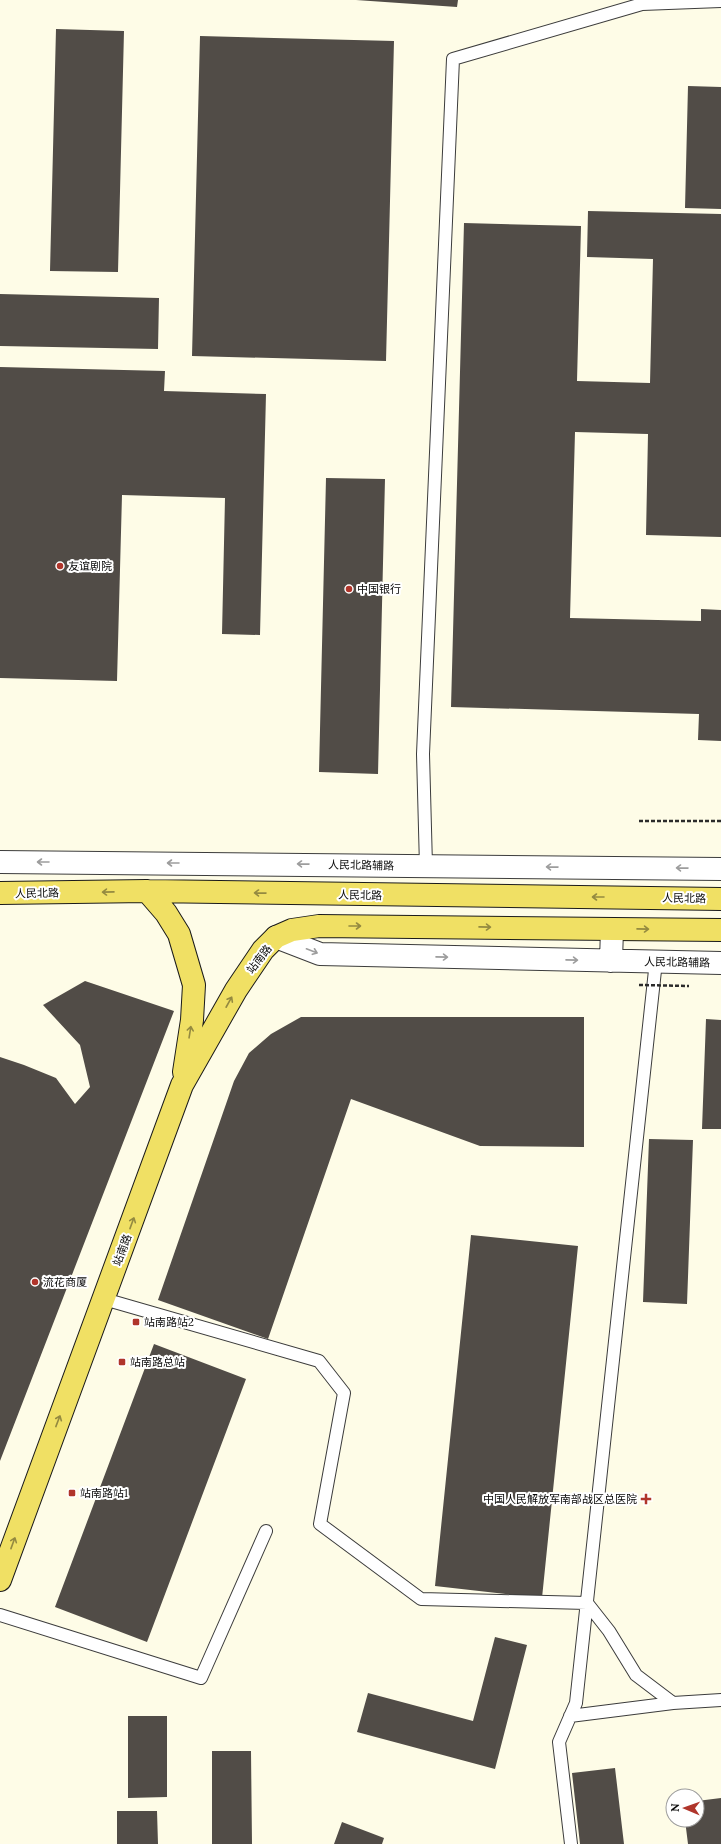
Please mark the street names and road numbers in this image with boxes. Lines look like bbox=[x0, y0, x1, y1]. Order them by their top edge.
street label: 人民北路辅路 bbox=[328, 857, 394, 873]
street label: 人民北路 bbox=[15, 886, 59, 900]
street label: 人民北路 bbox=[338, 888, 382, 902]
street label: 人民北路 bbox=[662, 891, 706, 905]
street label: 站南路 bbox=[243, 942, 275, 976]
street label: 人民北路辅路 bbox=[644, 954, 710, 970]
street label: 站南路 bbox=[110, 1232, 134, 1268]

